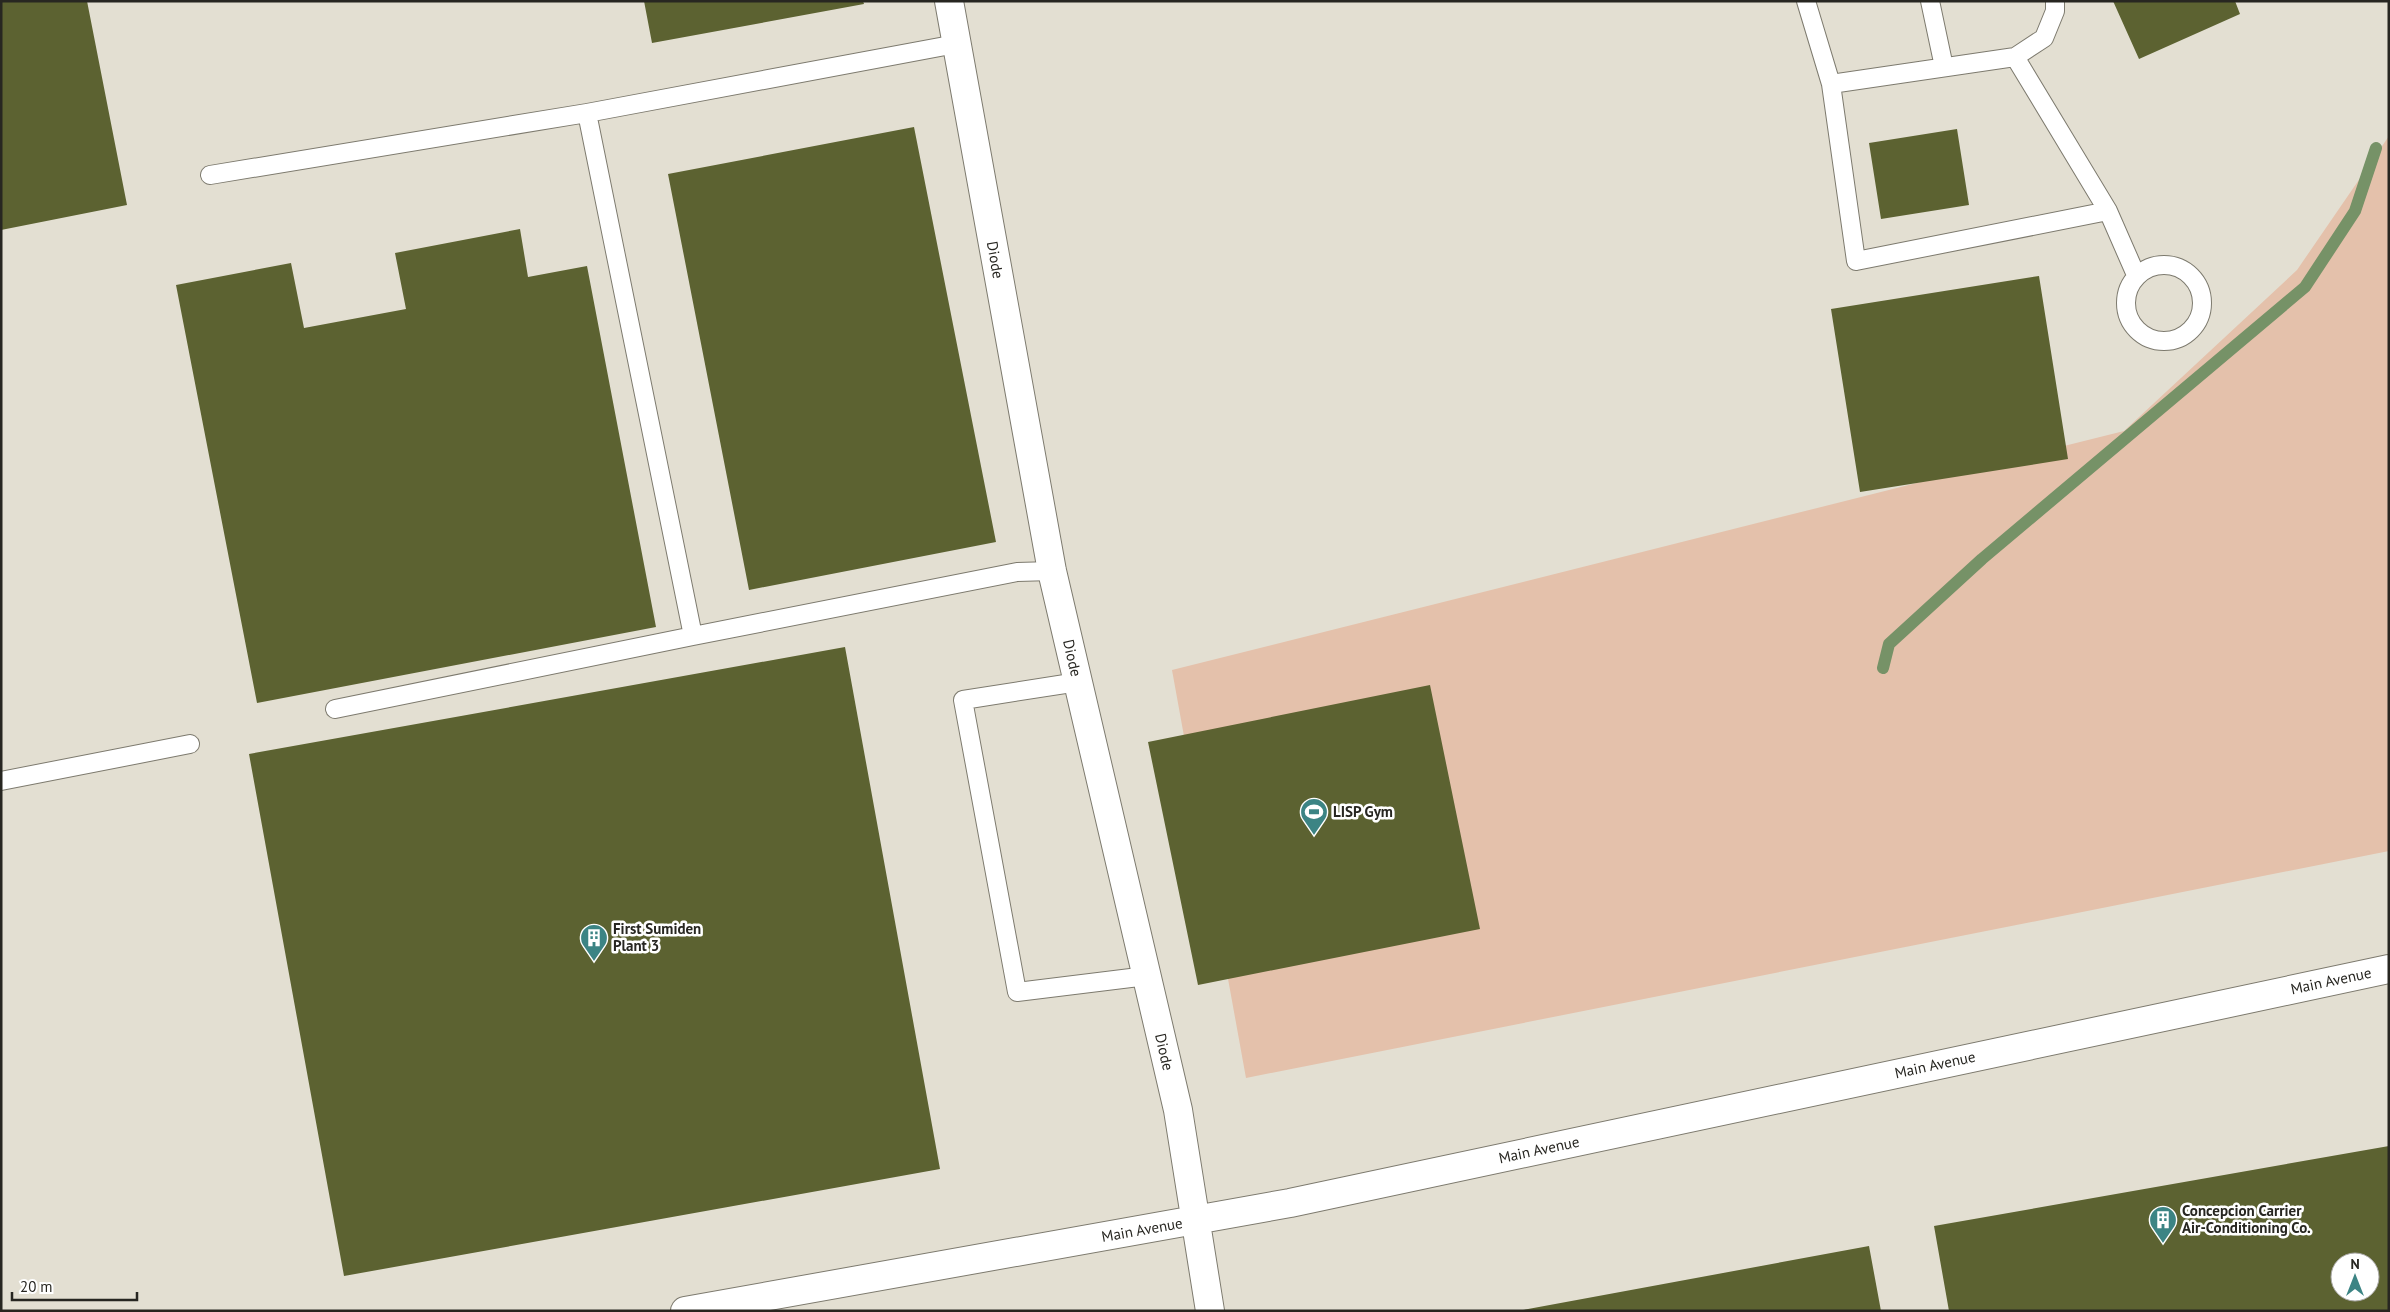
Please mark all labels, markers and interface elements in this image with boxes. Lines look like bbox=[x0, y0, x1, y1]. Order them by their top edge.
street label: Diode bbox=[983, 240, 1008, 280]
street label: Diode bbox=[1059, 637, 1086, 678]
sports icon: LISP Gym bbox=[1299, 797, 1329, 836]
place label: LISP Gym bbox=[1333, 802, 1393, 821]
place label: First Sumiden Plant 3 bbox=[613, 919, 701, 955]
building icon: First Sumiden Plant 3 bbox=[579, 923, 609, 962]
street label: Main Avenue bbox=[2289, 963, 2373, 998]
street label: Diode bbox=[1151, 1031, 1178, 1072]
street label: Main Avenue bbox=[1893, 1047, 1977, 1082]
street label: Main Avenue bbox=[1497, 1132, 1581, 1167]
place label: Concepcion Carrier Air-Conditioning Co. bbox=[2182, 1201, 2311, 1237]
building icon: Concepcion Carrier Air-Conditioning Co. bbox=[2148, 1205, 2178, 1244]
street label: Main Avenue bbox=[1100, 1213, 1184, 1246]
north arrow bbox=[2330, 1252, 2380, 1302]
text: N bbox=[2350, 1255, 2360, 1273]
scale bar bbox=[12, 1270, 138, 1302]
text: 20 m bbox=[20, 1277, 53, 1296]

